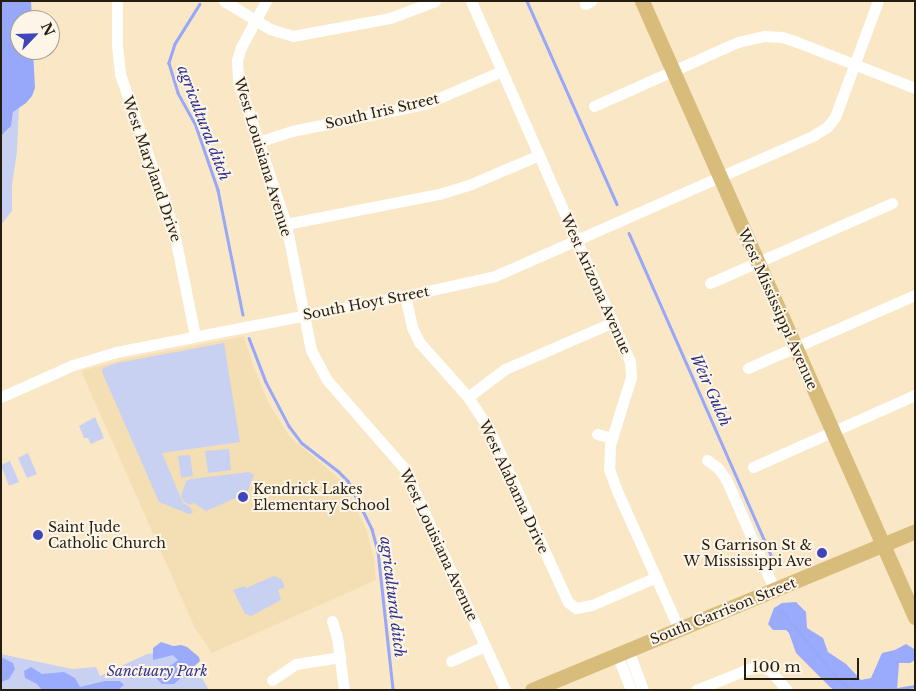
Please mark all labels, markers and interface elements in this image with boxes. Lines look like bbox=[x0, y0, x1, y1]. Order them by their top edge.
north arrow bbox=[10, 10, 60, 60]
text: N bbox=[37, 20, 59, 39]
water label: agricultural ditch bbox=[174, 63, 234, 183]
street label: West Louisiana Avenue bbox=[231, 75, 295, 239]
street label: South Iris Street bbox=[323, 90, 441, 132]
street label: West Maryland Drive bbox=[119, 94, 185, 244]
street label: West Arizona Avenue bbox=[557, 211, 635, 357]
street label: West Mississippi Avenue bbox=[735, 226, 821, 392]
street label: South Hoyt Street bbox=[301, 283, 431, 323]
water label: Weir Gulch bbox=[687, 351, 735, 429]
street label: West Alabama Drive bbox=[476, 417, 552, 557]
street label: West Louisiana Avenue bbox=[396, 466, 482, 624]
place label: Kendrick Lakes Elementary School bbox=[253, 481, 390, 514]
marker: Kendrick Lakes Elementary School bbox=[237, 491, 249, 503]
place label: Saint Jude Catholic Church bbox=[48, 519, 166, 552]
marker: Saint Jude Catholic Church bbox=[32, 529, 44, 541]
water label: agricultural ditch bbox=[377, 535, 409, 659]
place label: S Garrison St & W Mississippi Ave bbox=[682, 537, 812, 570]
marker: S Garrison St & W Mississippi Ave bbox=[816, 547, 828, 559]
street label: South Garrison Street bbox=[648, 574, 798, 648]
scale bar bbox=[746, 648, 861, 680]
text: 100 m bbox=[752, 657, 801, 676]
park label: Sanctuary Park bbox=[107, 663, 207, 679]

